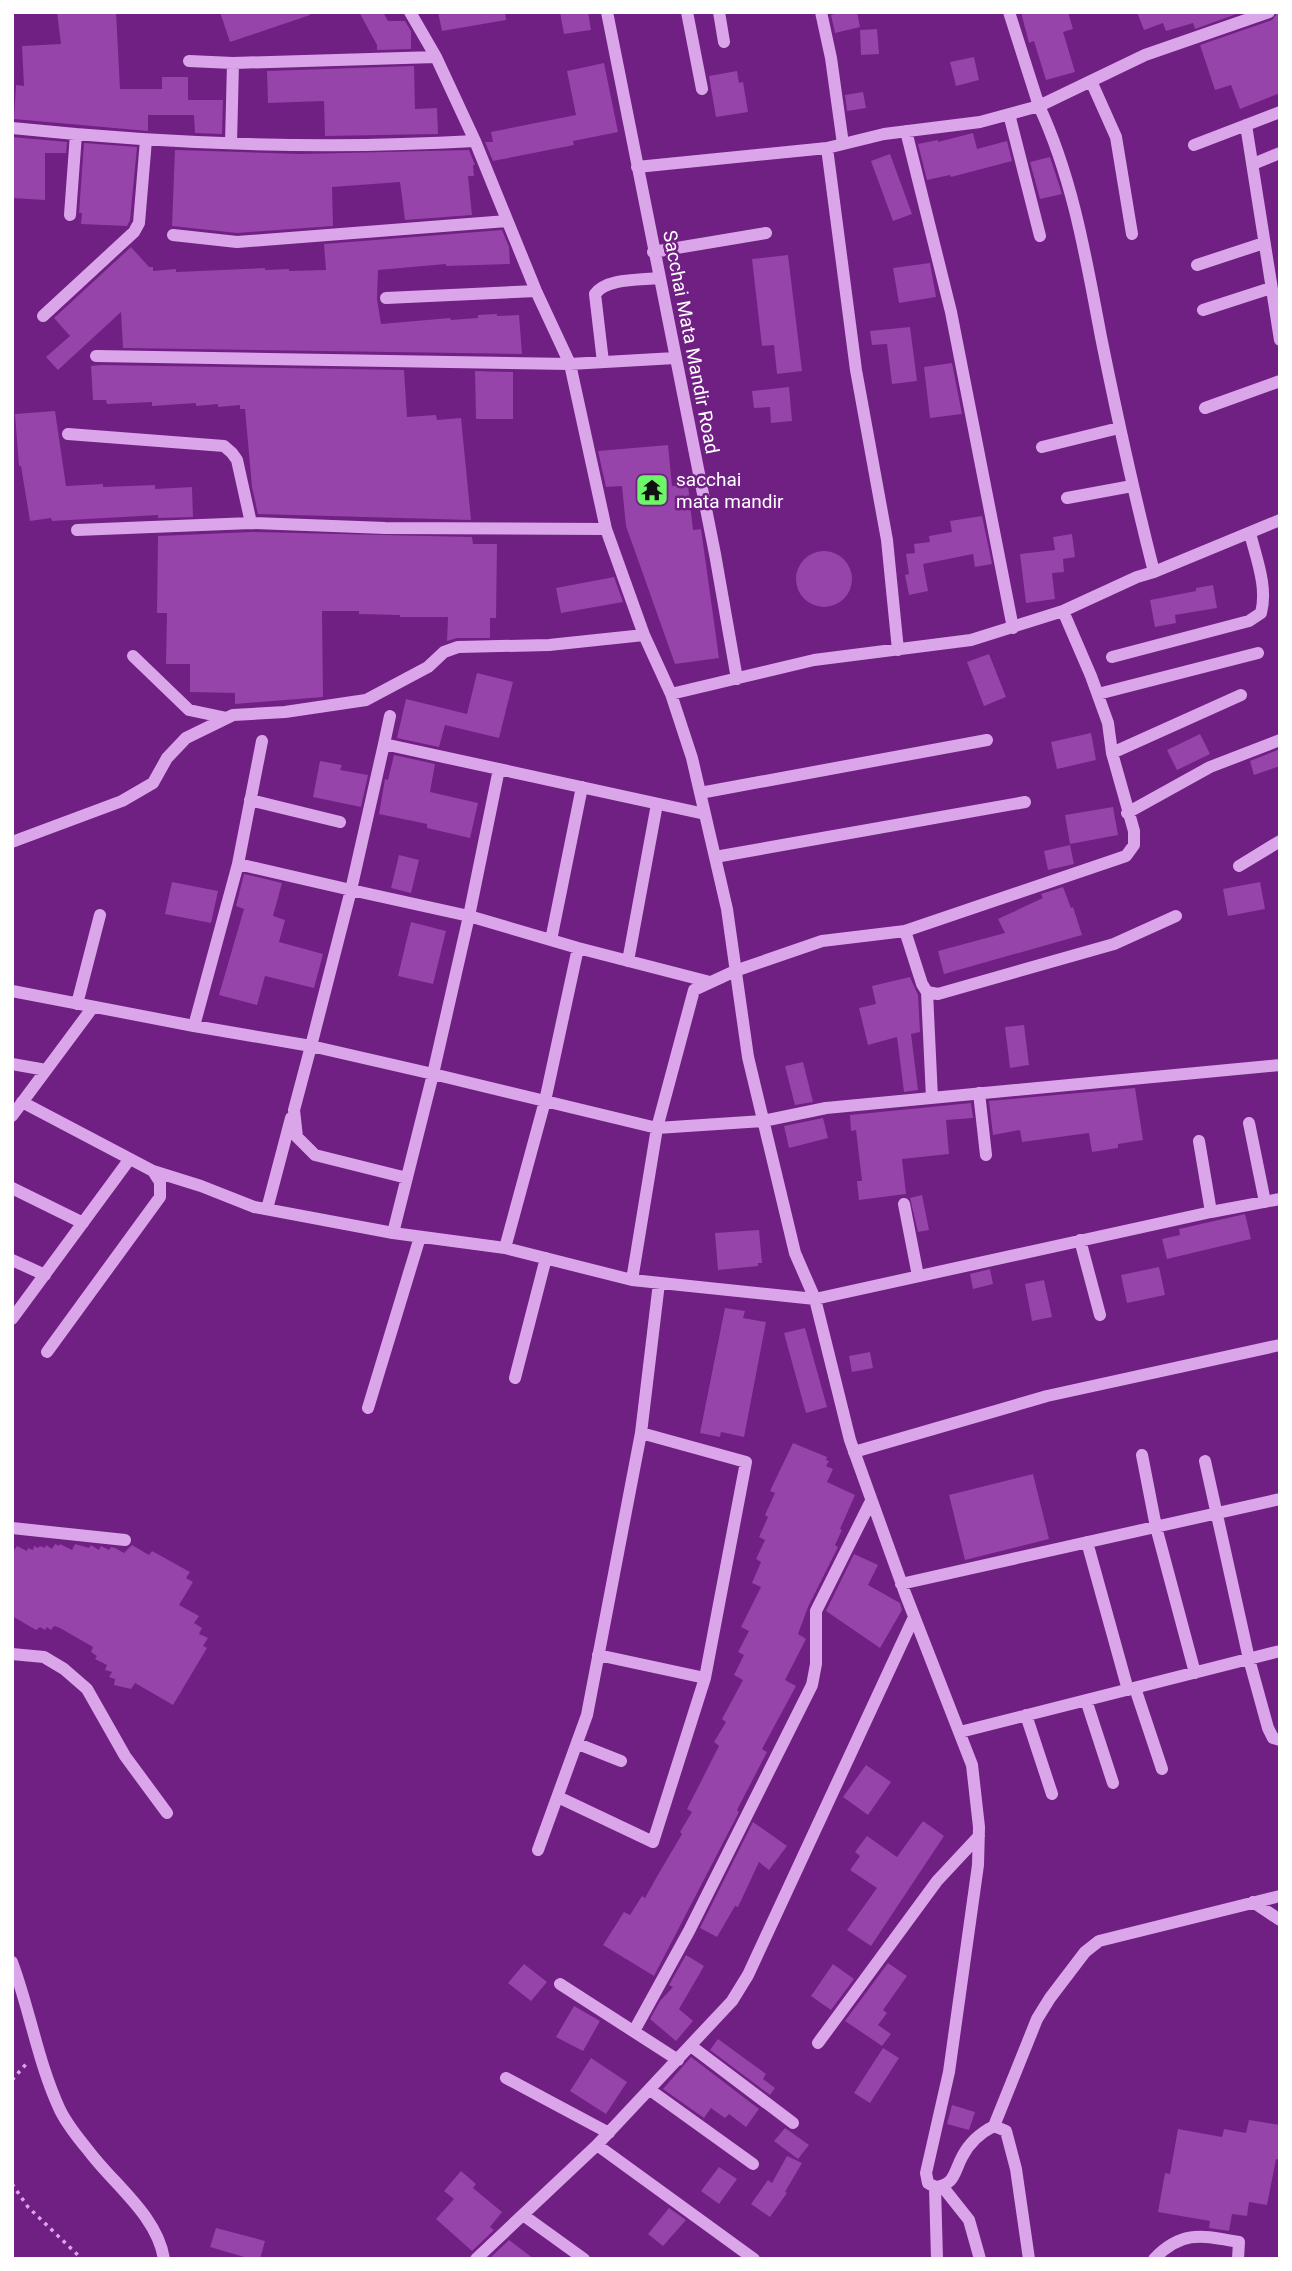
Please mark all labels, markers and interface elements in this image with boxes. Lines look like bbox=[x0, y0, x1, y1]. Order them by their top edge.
street label: Sacchai Mata Mandir Road bbox=[658, 228, 724, 456]
place label: sacchai mata mandir bbox=[676, 468, 784, 513]
temple icon: sacchai mata mandir bbox=[633, 471, 671, 509]

